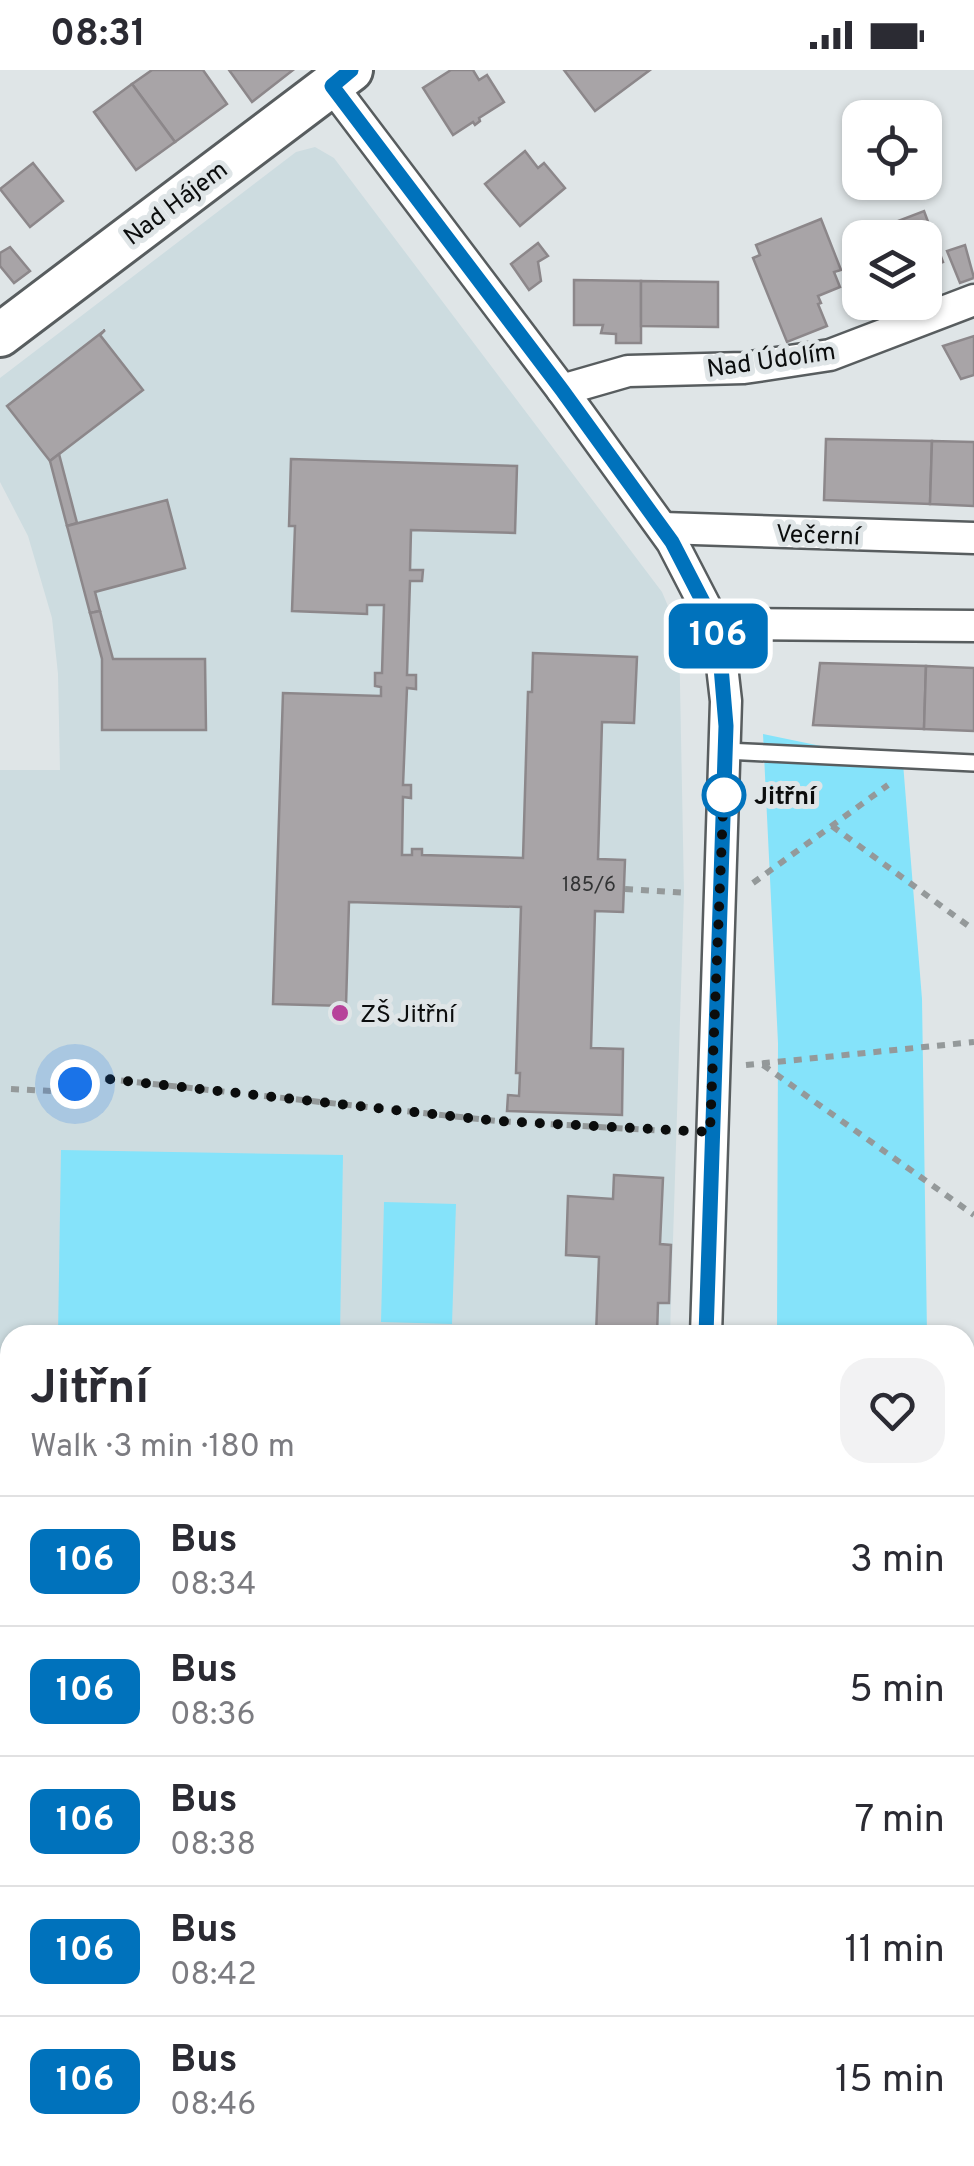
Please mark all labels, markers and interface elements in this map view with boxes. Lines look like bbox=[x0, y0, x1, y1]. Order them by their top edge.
text: 08:31 bbox=[50, 11, 146, 60]
map controls bbox=[842, 100, 942, 320]
button: locate bbox=[842, 100, 942, 200]
street label: Nad Hájem bbox=[118, 155, 235, 254]
button: layers bbox=[842, 220, 942, 320]
street label: Nad Údolím bbox=[705, 336, 838, 387]
street label: Večerní bbox=[775, 520, 863, 555]
line badge: 106 bbox=[660, 604, 776, 668]
text: 106 bbox=[689, 614, 747, 658]
marker: Jitřní bbox=[703, 774, 745, 816]
place label: Jitřní bbox=[754, 782, 818, 814]
house number: 185/6 bbox=[562, 873, 616, 899]
place label: ZŠ Jitřní bbox=[360, 999, 458, 1032]
marker: ZŠ Jitřní bbox=[329, 1002, 351, 1024]
your location bbox=[50, 1059, 100, 1109]
button: heart bbox=[840, 1358, 945, 1463]
text: Jitřní bbox=[30, 1360, 149, 1420]
text: Walk · 3 min · 180 m bbox=[30, 1428, 295, 1468]
text: Bus bbox=[170, 1517, 237, 1566]
text: 3 min bbox=[850, 1537, 945, 1586]
text: 106 bbox=[56, 1539, 114, 1583]
text: 08:34 bbox=[170, 1566, 256, 1606]
text: Bus bbox=[170, 1647, 237, 1696]
text: 5 min bbox=[849, 1667, 945, 1716]
text: 106 bbox=[56, 1669, 114, 1713]
text: 08:36 bbox=[170, 1696, 256, 1736]
text: Bus bbox=[170, 1777, 237, 1826]
text: 7 min bbox=[855, 1797, 945, 1846]
text: 106 bbox=[56, 1799, 114, 1843]
text: 08:38 bbox=[170, 1826, 256, 1866]
text: Bus bbox=[170, 1907, 237, 1956]
text: 11 min bbox=[844, 1927, 945, 1976]
text: 106 bbox=[56, 1929, 114, 1973]
text: 08:42 bbox=[170, 1956, 257, 1996]
text: Bus bbox=[170, 2037, 237, 2086]
text: 15 min bbox=[835, 2057, 945, 2106]
text: 106 bbox=[56, 2059, 114, 2103]
text: 08:46 bbox=[170, 2086, 256, 2126]

